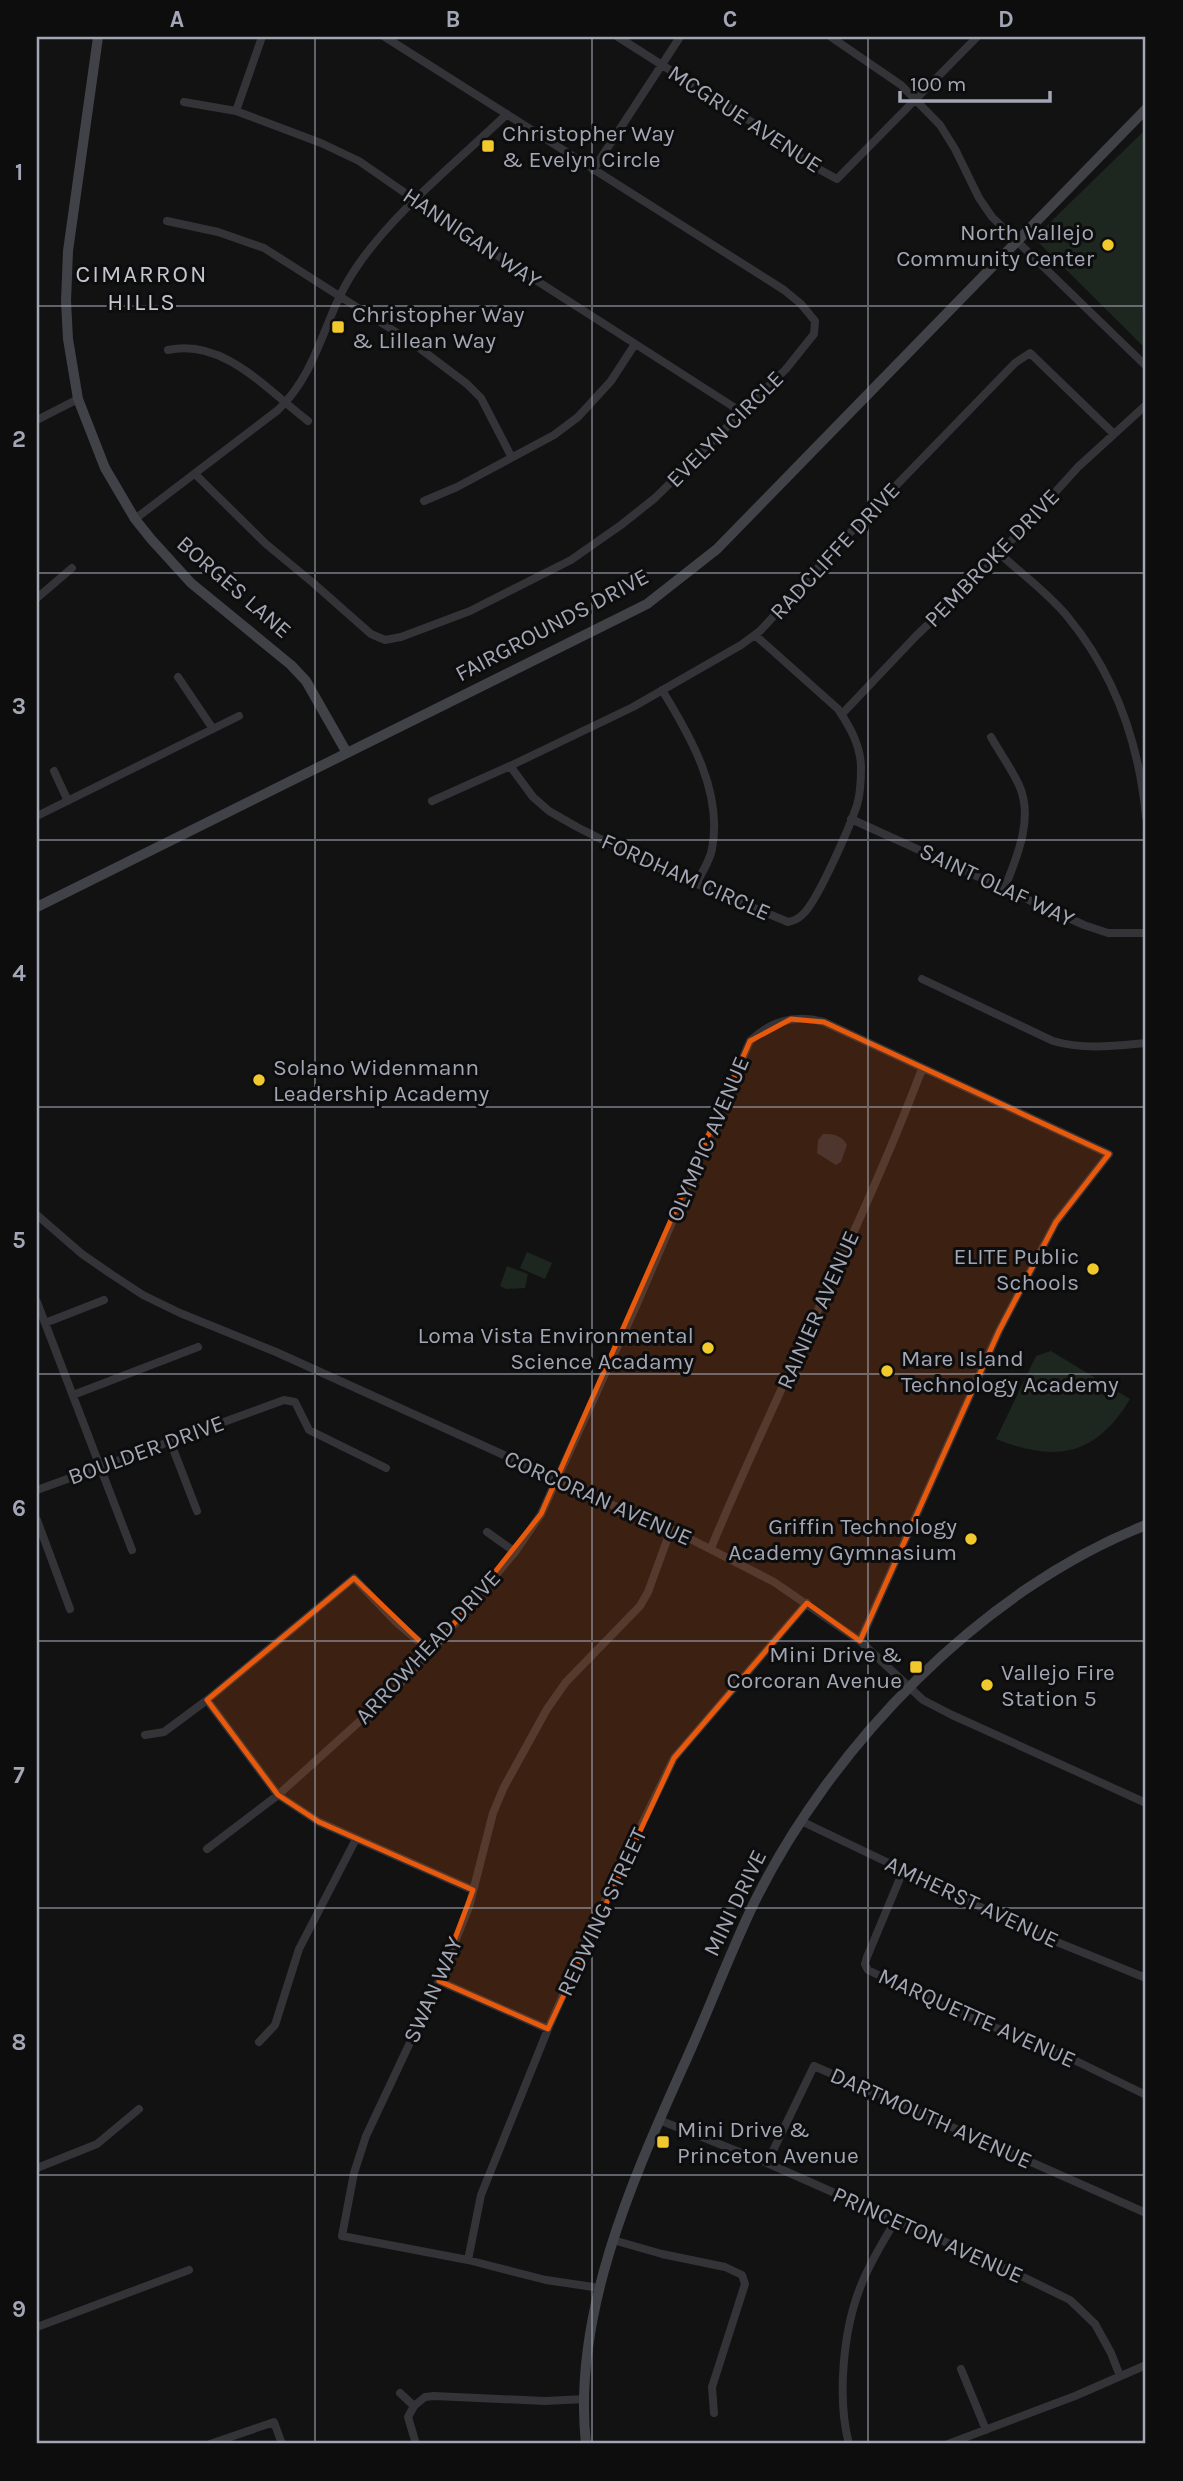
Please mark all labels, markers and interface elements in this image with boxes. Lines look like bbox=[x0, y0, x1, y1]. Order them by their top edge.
text: A bbox=[170, 6, 184, 33]
text: B bbox=[446, 6, 460, 33]
text: C bbox=[723, 6, 737, 33]
text: D bbox=[998, 6, 1014, 33]
street label: MCGRUE AVENUE bbox=[663, 59, 827, 179]
scale bar bbox=[900, 60, 1050, 104]
text: 100 m bbox=[910, 72, 967, 96]
place label: Christopher Way & Evelyn Circle bbox=[502, 120, 675, 173]
marker: Christopher Way & Evelyn Circle bbox=[480, 138, 496, 154]
text: 1 bbox=[15, 159, 23, 186]
street label: HANNIGAN WAY bbox=[398, 182, 547, 294]
place label: North Vallejo Community Center bbox=[896, 219, 1095, 272]
marker: North Vallejo Community Center bbox=[1100, 237, 1116, 253]
district label: CIMARRON HILLS bbox=[76, 260, 208, 316]
place label: Christopher Way & Lillean Way bbox=[352, 301, 525, 354]
marker: Christopher Way & Lillean Way bbox=[330, 319, 346, 335]
street label: EVELYN CIRCLE bbox=[661, 365, 789, 493]
text: 2 bbox=[12, 426, 26, 453]
street label: RADCLIFFE DRIVE bbox=[764, 477, 906, 625]
street label: PEMBROKE DRIVE bbox=[919, 483, 1065, 633]
street label: BORGES LANE bbox=[171, 530, 297, 644]
street label: FAIRGROUNDS DRIVE bbox=[451, 563, 653, 687]
text: 3 bbox=[12, 693, 26, 720]
street label: FORDHAM CIRCLE bbox=[597, 828, 775, 926]
street label: SAINT OLAF WAY bbox=[915, 837, 1079, 933]
text: 4 bbox=[12, 960, 26, 987]
street label: OLYMPIC AVENUE bbox=[661, 1052, 755, 1226]
place label: Solano Widenmann Leadership Academy bbox=[273, 1054, 489, 1107]
marker: Solano Widenmann Leadership Academy bbox=[251, 1072, 267, 1088]
text: 5 bbox=[12, 1227, 26, 1254]
street label: RAINIER AVENUE bbox=[771, 1227, 865, 1393]
place label: ELITE Public Schools bbox=[954, 1243, 1079, 1296]
marker: ELITE Public Schools bbox=[1085, 1261, 1101, 1277]
place label: Loma Vista Environmental Science Acadamy bbox=[417, 1322, 694, 1375]
marker: Loma Vista Environmental Science Acadamy bbox=[700, 1340, 716, 1356]
place label: Mare Island Technology Academy bbox=[901, 1345, 1119, 1398]
marker: Mare Island Technology Academy bbox=[879, 1363, 895, 1379]
street label: BOULDER DRIVE bbox=[64, 1409, 228, 1491]
street label: CORCORAN AVENUE bbox=[500, 1444, 696, 1552]
text: 6 bbox=[12, 1495, 26, 1522]
place label: Griffin Technology Academy Gymnasium bbox=[728, 1513, 957, 1566]
marker: Griffin Technology Academy Gymnasium bbox=[963, 1531, 979, 1547]
street label: ARROWHEAD DRIVE bbox=[350, 1564, 506, 1730]
place label: Mini Drive & Corcoran Avenue bbox=[727, 1641, 902, 1694]
marker: Mini Drive & Corcoran Avenue bbox=[908, 1659, 924, 1675]
place label: Vallejo Fire Station 5 bbox=[1001, 1659, 1115, 1712]
marker: Vallejo Fire Station 5 bbox=[979, 1677, 995, 1693]
text: 7 bbox=[13, 1762, 25, 1789]
street label: REDWING STREET bbox=[551, 1823, 653, 2000]
street label: MINI DRIVE bbox=[698, 1845, 772, 1961]
street label: AMHERST AVENUE bbox=[881, 1850, 1063, 1954]
street label: SWAN WAY bbox=[398, 1932, 469, 2047]
street label: MARQUETTE AVENUE bbox=[874, 1962, 1080, 2074]
text: 8 bbox=[12, 2029, 26, 2056]
street label: DARTMOUTH AVENUE bbox=[826, 2061, 1036, 2175]
place label: Mini Drive & Princeton Avenue bbox=[677, 2116, 859, 2169]
marker: Mini Drive & Princeton Avenue bbox=[655, 2134, 671, 2150]
street label: PRINCETON AVENUE bbox=[829, 2181, 1027, 2289]
text: 9 bbox=[12, 2296, 26, 2323]

